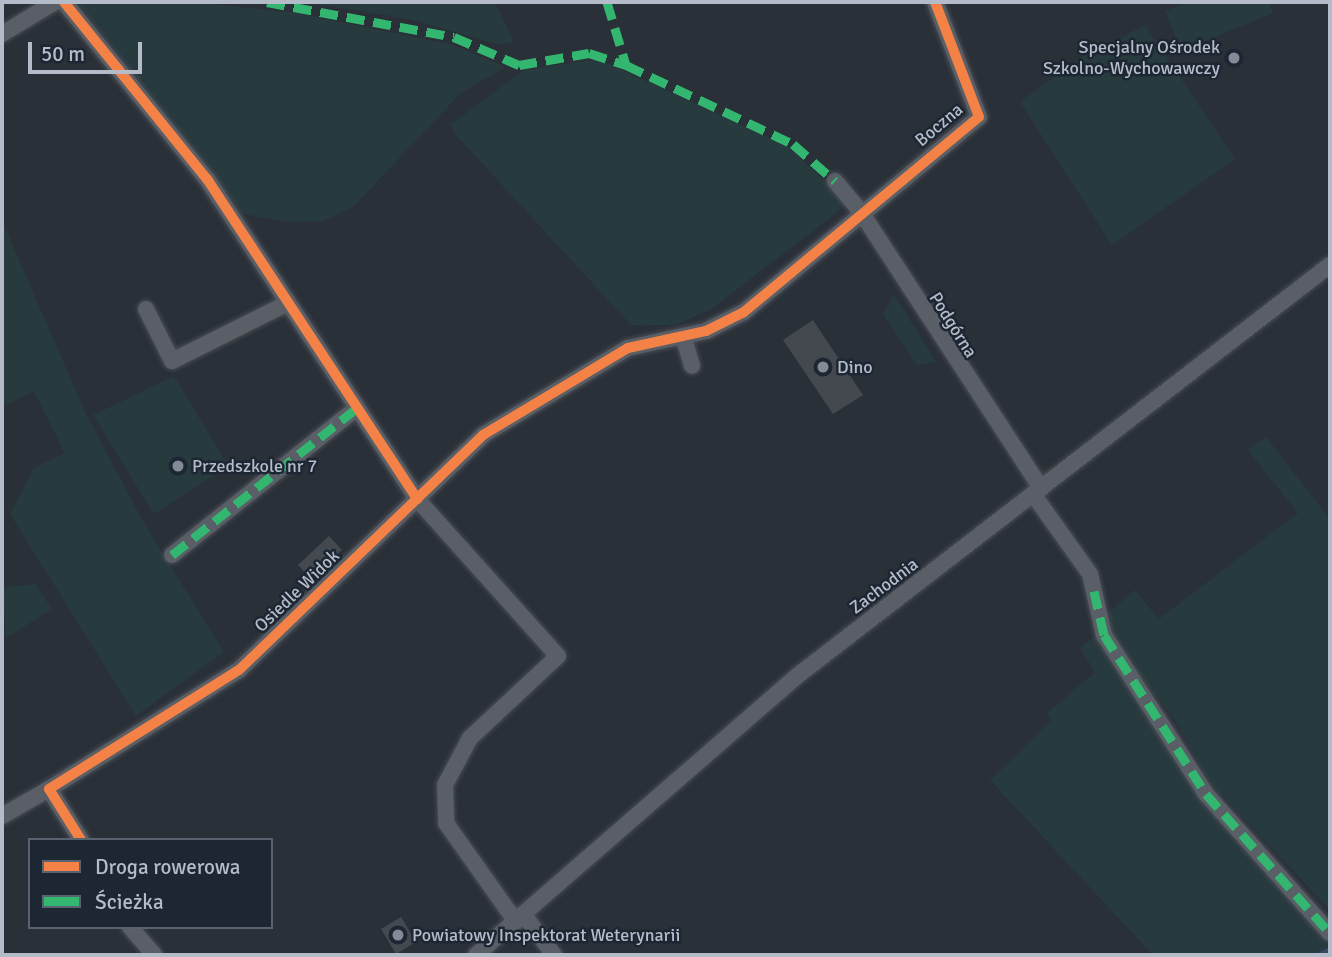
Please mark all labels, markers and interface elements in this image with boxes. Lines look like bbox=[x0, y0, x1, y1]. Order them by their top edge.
scale bar bbox=[32, 28, 145, 72]
place label: Specjalny Ośrodek Szkolno-Wychowawczy bbox=[1043, 37, 1220, 80]
text: 50 m bbox=[41, 41, 85, 67]
marker: Specjalny Ośrodek Szkolno-Wychowawczy bbox=[1226, 50, 1242, 66]
street label: Boczna bbox=[911, 99, 967, 151]
street label: Podgórna bbox=[924, 288, 982, 362]
place label: Dino bbox=[837, 356, 873, 378]
marker: Dino bbox=[815, 359, 831, 375]
place label: Przedszkole nr 7 bbox=[192, 455, 317, 477]
marker: Przedszkole nr 7 bbox=[170, 458, 186, 474]
street label: Osiedle Widok bbox=[250, 545, 344, 637]
street label: Zachodnia bbox=[846, 553, 922, 619]
legend bbox=[28, 838, 273, 929]
text: Droga rowerowa bbox=[95, 854, 240, 880]
text: Ścieżka bbox=[95, 889, 164, 915]
place label: Powiatowy Inspektorat Weterynarii bbox=[412, 924, 680, 946]
marker: Powiatowy Inspektorat Weterynarii bbox=[390, 927, 406, 943]

